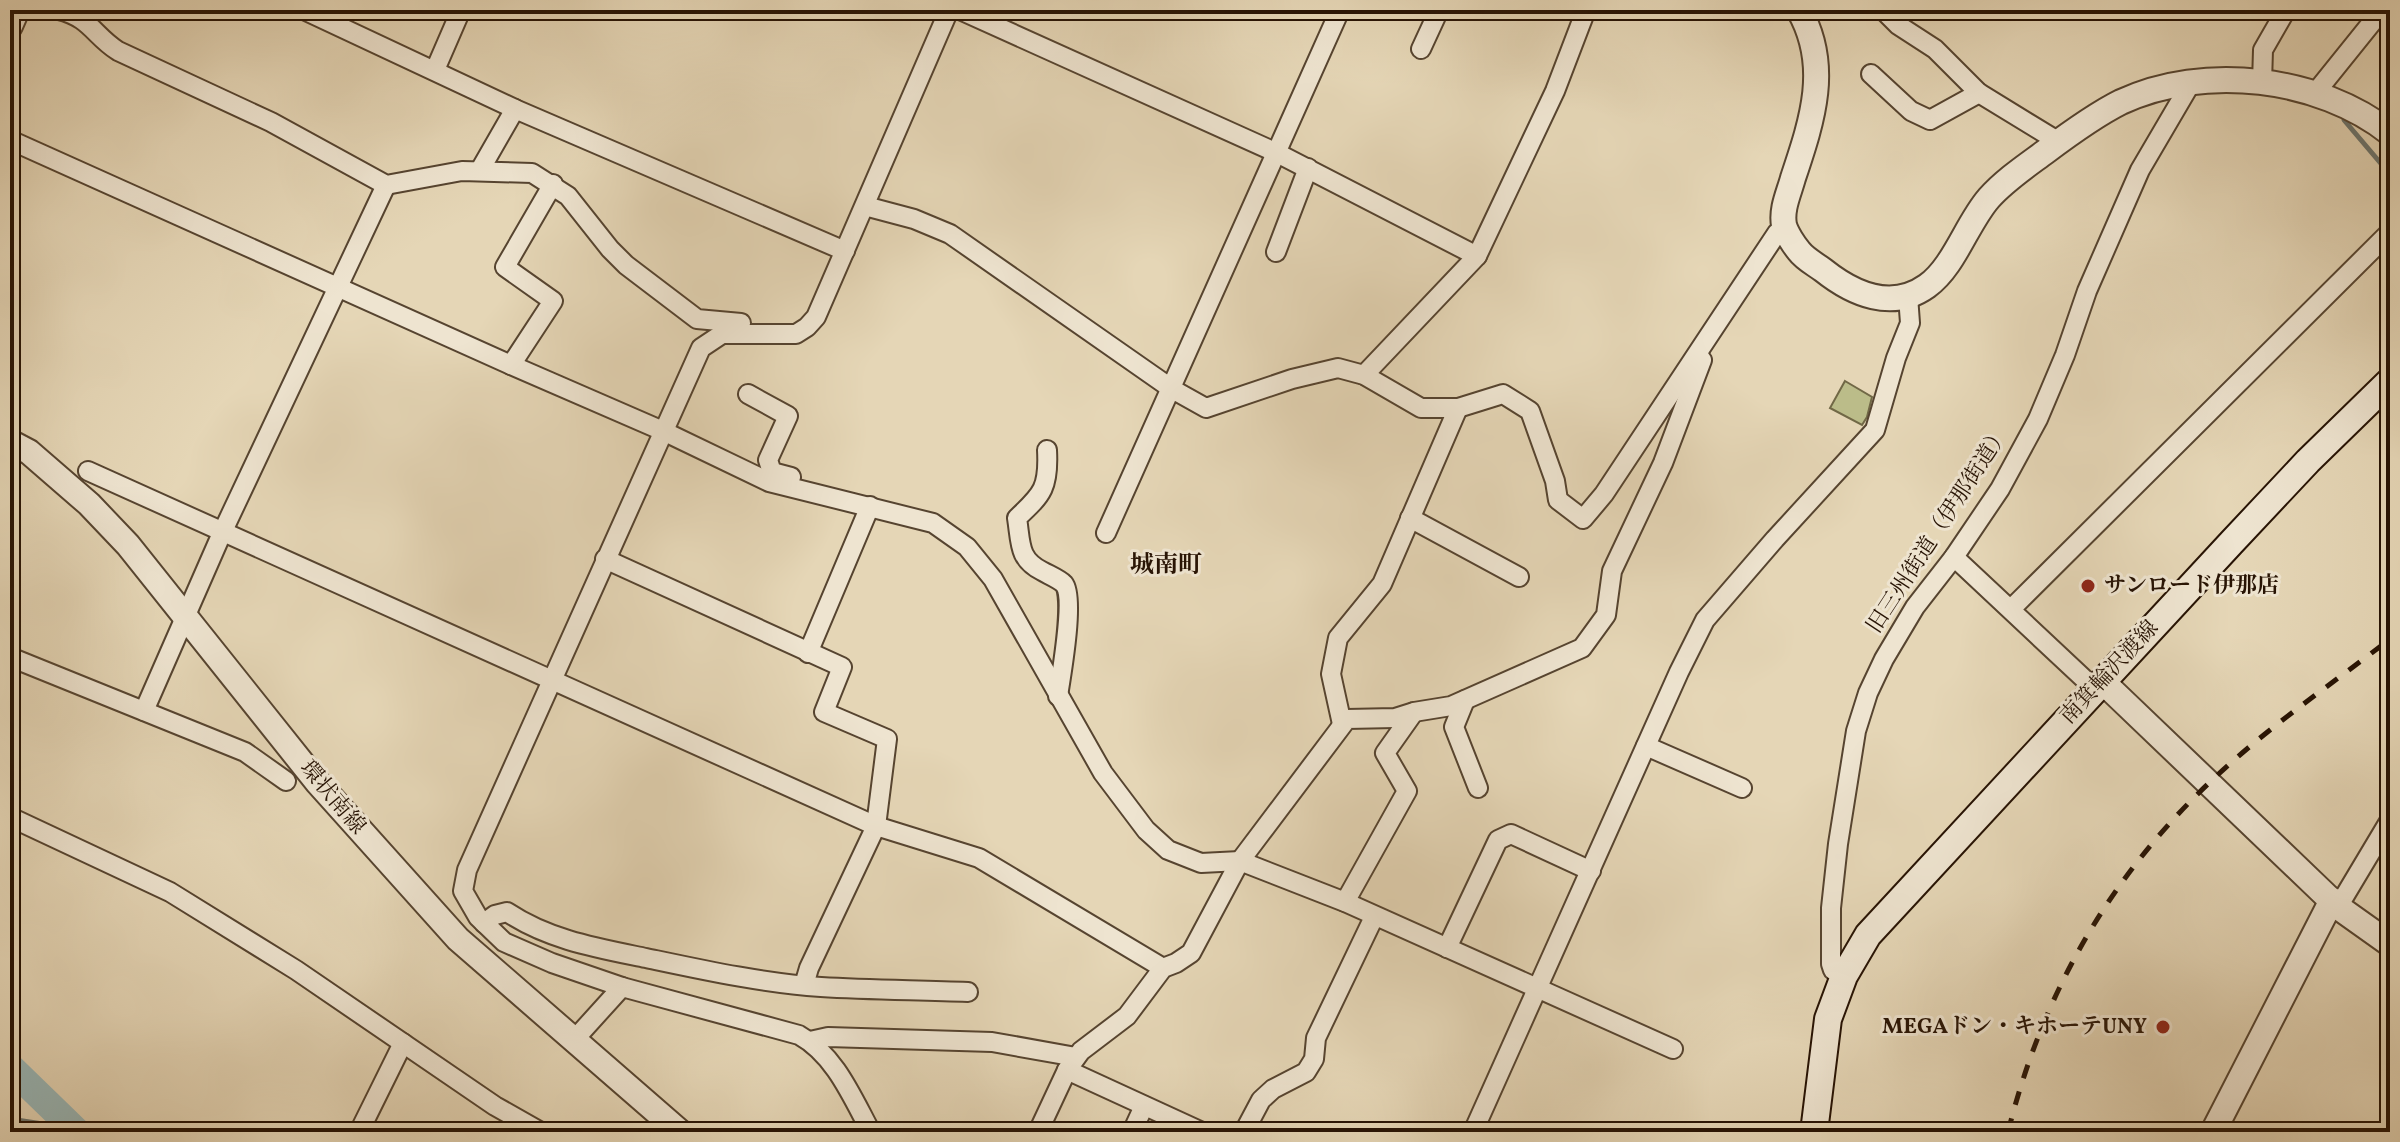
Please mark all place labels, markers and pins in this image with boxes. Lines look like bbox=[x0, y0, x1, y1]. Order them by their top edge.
place label: サンロード伊那店 bbox=[2104, 571, 2279, 602]
marker: サンロード伊那店 bbox=[2079, 577, 2097, 595]
place label: MEGAドン・キホーテUNY bbox=[1882, 1012, 2147, 1043]
marker: MEGAドン・キホーテUNY bbox=[2154, 1018, 2172, 1036]

